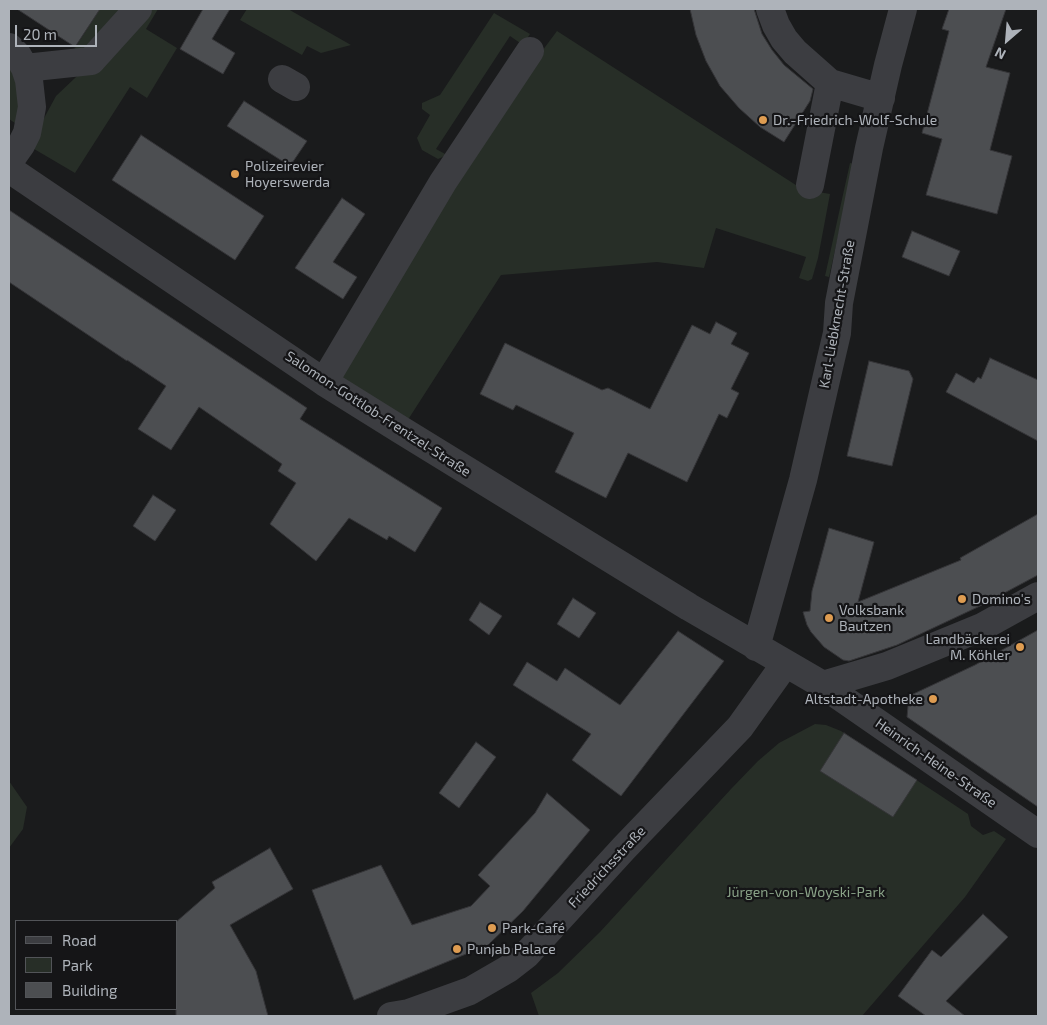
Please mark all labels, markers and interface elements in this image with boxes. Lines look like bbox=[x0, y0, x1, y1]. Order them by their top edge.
scale bar bbox=[18, 15, 100, 47]
north arrow bbox=[982, 15, 1032, 65]
text: 20 m bbox=[23, 25, 57, 43]
text: N bbox=[992, 44, 1008, 64]
place label: Dr.-Friedrich-Wolf-Schule bbox=[773, 112, 937, 128]
marker: Dr.-Friedrich-Wolf-Schule bbox=[757, 114, 769, 126]
place label: Polizeirevier Hoyerswerda bbox=[245, 158, 330, 190]
marker: Polizeirevier Hoyerswerda bbox=[229, 168, 241, 180]
street label: Karl-Liebknecht-Straße bbox=[816, 238, 858, 390]
street label: Salomon-Gottlob-Frentzel-Straße bbox=[282, 348, 474, 480]
place label: Domino's bbox=[972, 591, 1031, 607]
marker: Domino's bbox=[956, 593, 968, 605]
place label: Volksbank Bautzen bbox=[839, 602, 904, 634]
marker: Volksbank Bautzen bbox=[823, 612, 835, 624]
place label: Landbäckerei M. Köhler bbox=[926, 631, 1010, 664]
marker: Landbäckerei M. Köhler bbox=[1014, 641, 1026, 653]
place label: Altstadt-Apotheke bbox=[805, 691, 923, 707]
marker: Altstadt-Apotheke bbox=[927, 693, 939, 705]
street label: Heinrich-Heine-Straße bbox=[872, 715, 1000, 811]
street label: Friedrichsstraße bbox=[565, 823, 649, 911]
park label: Jürgen-von-Woyski-Park bbox=[727, 884, 885, 900]
legend bbox=[15, 920, 178, 1010]
place label: Park-Café bbox=[502, 920, 565, 936]
marker: Park-Café bbox=[486, 922, 498, 934]
text: Road bbox=[62, 931, 97, 949]
place label: Punjab Palace bbox=[467, 941, 556, 957]
marker: Punjab Palace bbox=[451, 943, 463, 955]
text: Park bbox=[62, 956, 93, 974]
text: Building bbox=[62, 981, 117, 999]

